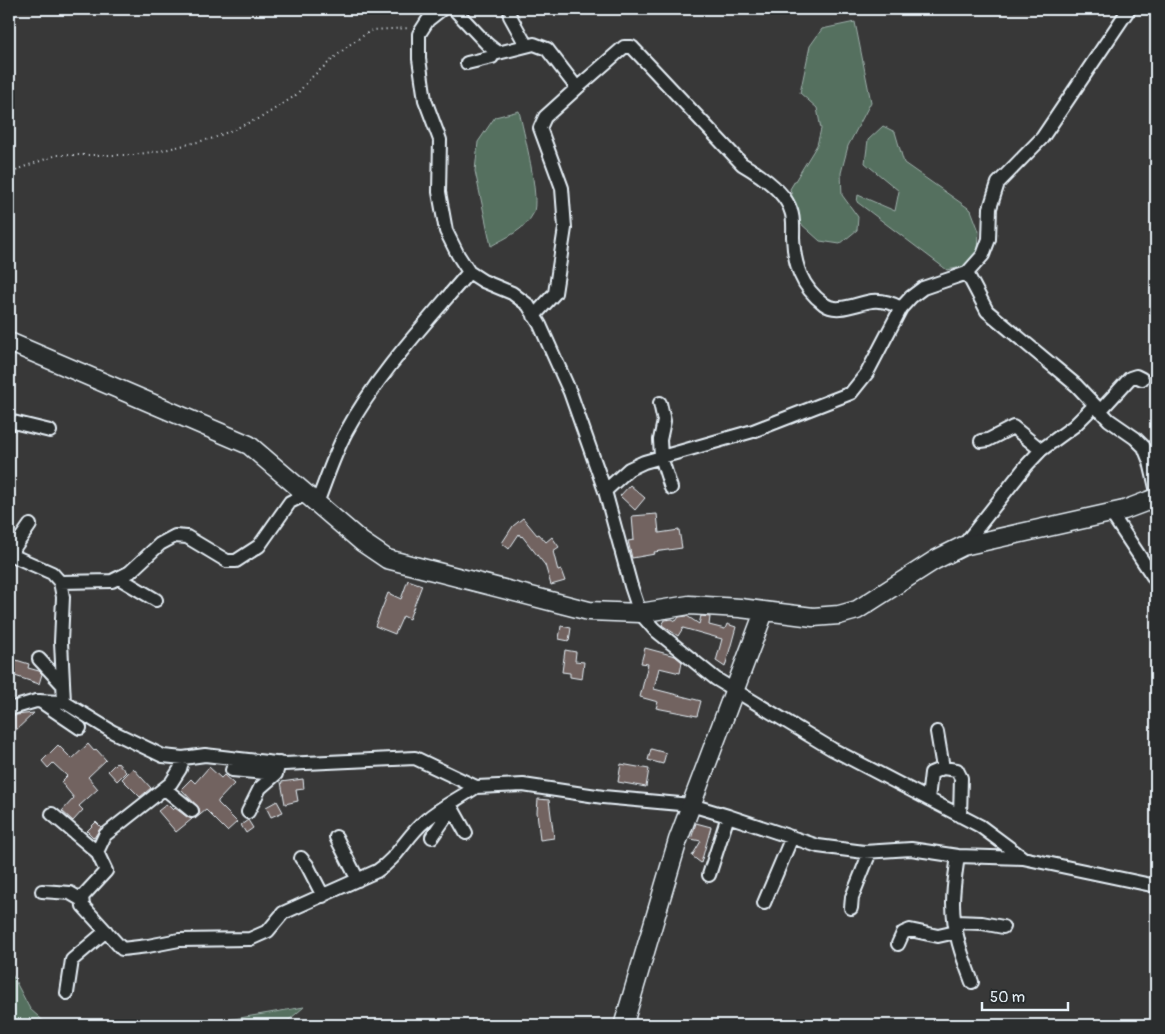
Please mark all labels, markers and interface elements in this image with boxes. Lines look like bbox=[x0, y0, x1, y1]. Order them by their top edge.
scale bar bbox=[982, 979, 1069, 1011]
text: 50 m bbox=[990, 988, 1025, 1007]

